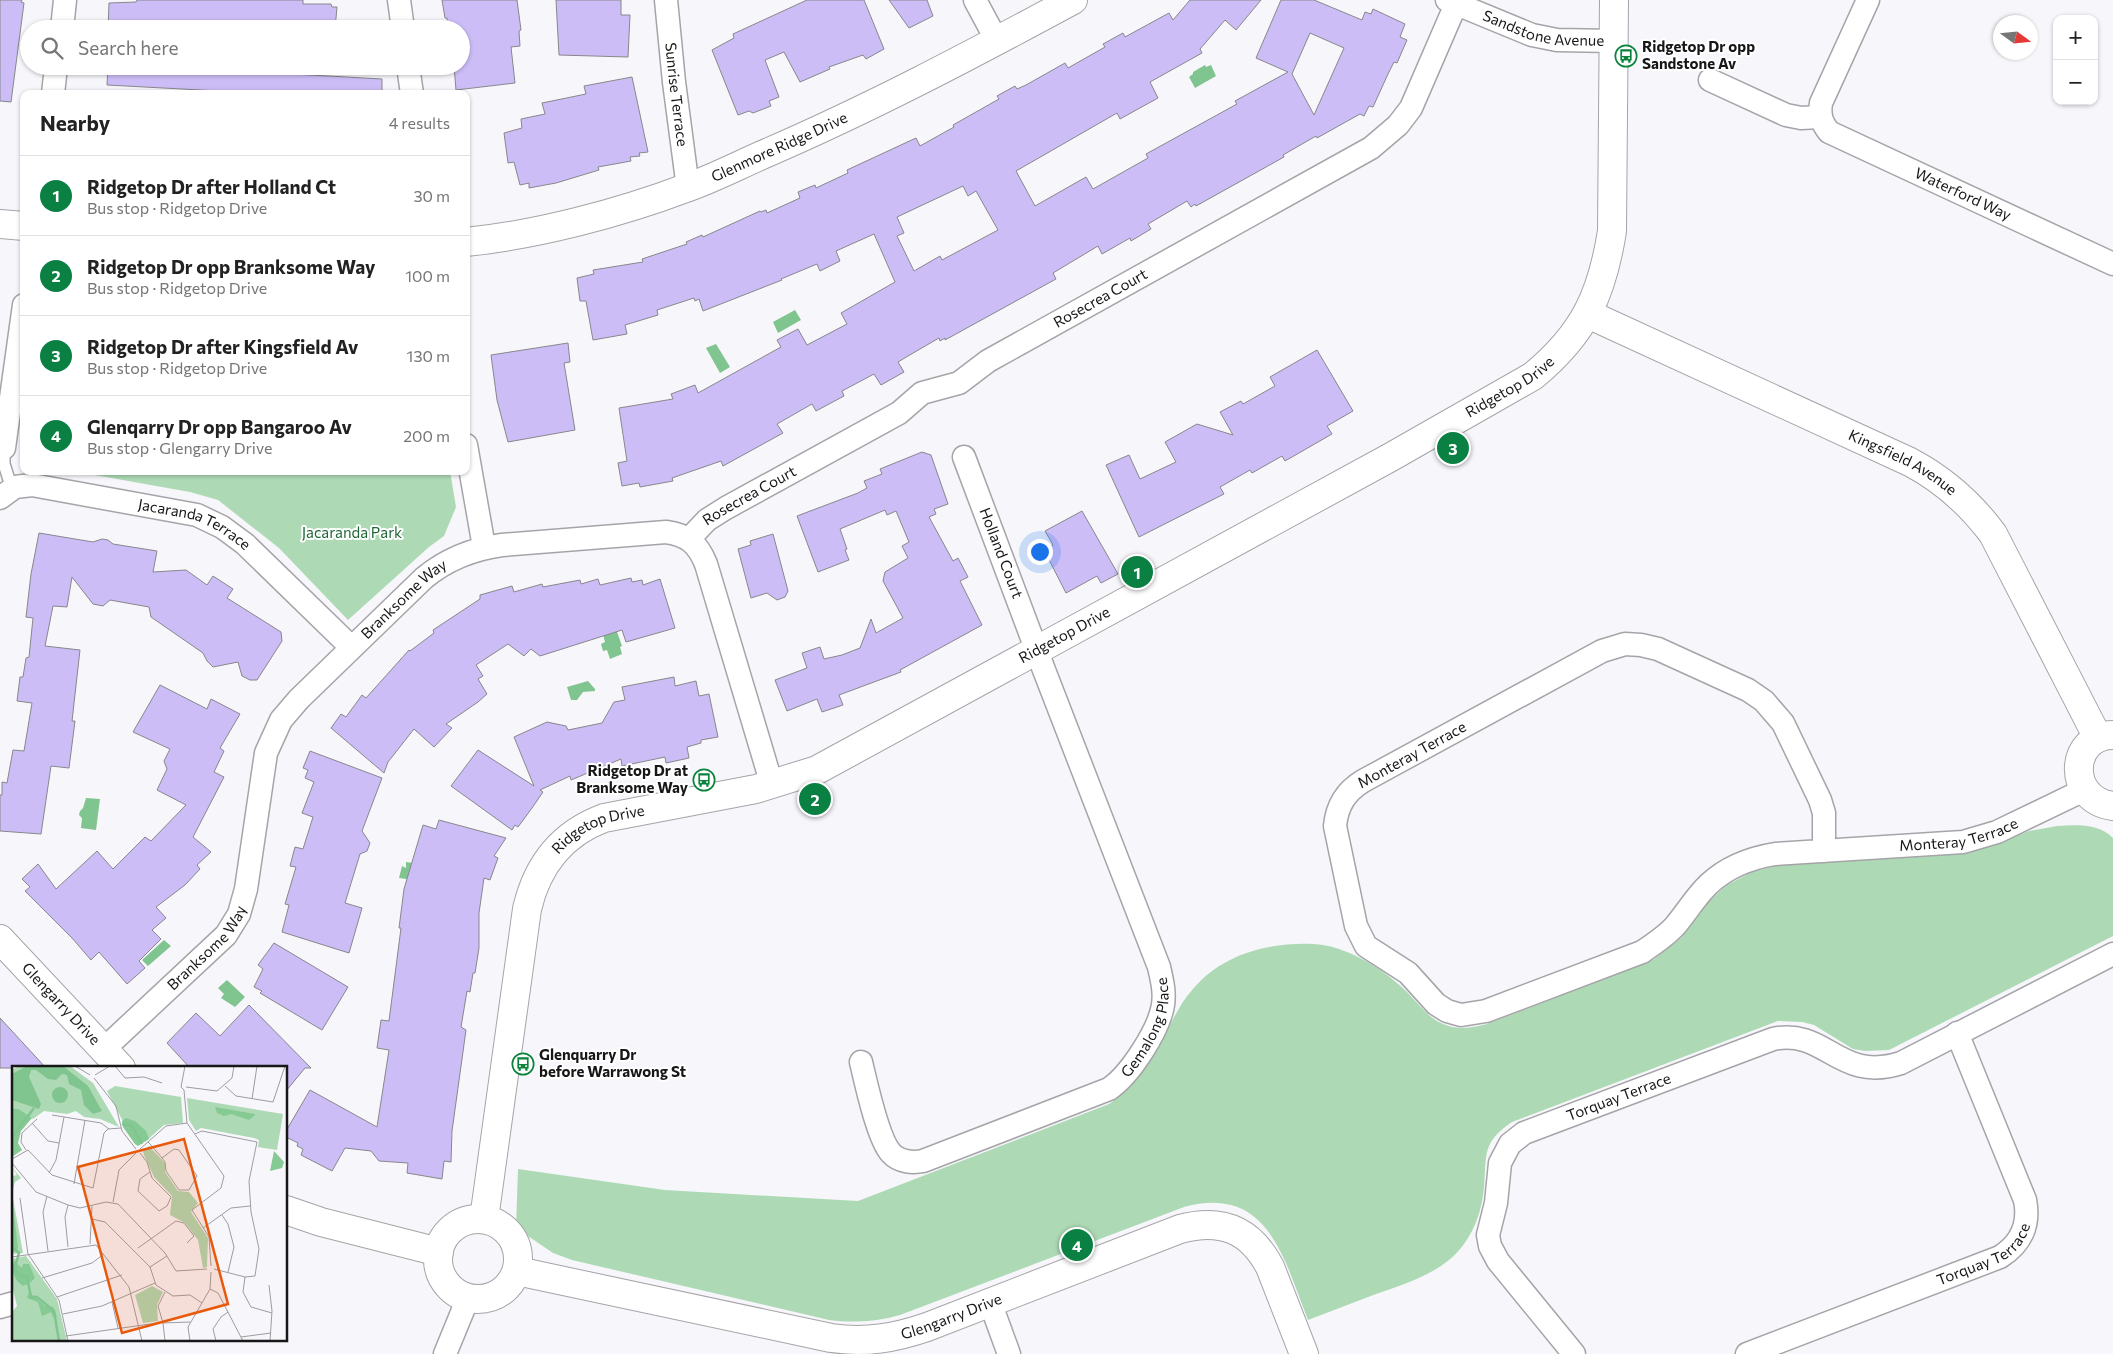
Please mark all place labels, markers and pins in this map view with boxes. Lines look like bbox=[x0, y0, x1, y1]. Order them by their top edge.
place label: Ridgetop Dr opp Sandstone Av bbox=[1642, 37, 1755, 72]
bus stop icon: Ridgetop Dr opp Sandstone Av bbox=[1614, 44, 1638, 68]
pin: 3 bbox=[1437, 429, 1469, 467]
pin: 1 bbox=[1121, 553, 1153, 591]
place label: Ridgetop Dr at Branksome Way bbox=[576, 761, 689, 796]
bus stop icon: Ridgetop Dr at Branksome Way bbox=[692, 768, 716, 792]
pin: 2 bbox=[799, 780, 831, 818]
place label: Glenquarry Dr before Warrawong St bbox=[539, 1045, 686, 1080]
bus stop icon: Glenquarry Dr before Warrawong St bbox=[511, 1052, 535, 1076]
pin: 4 bbox=[1061, 1226, 1093, 1264]

